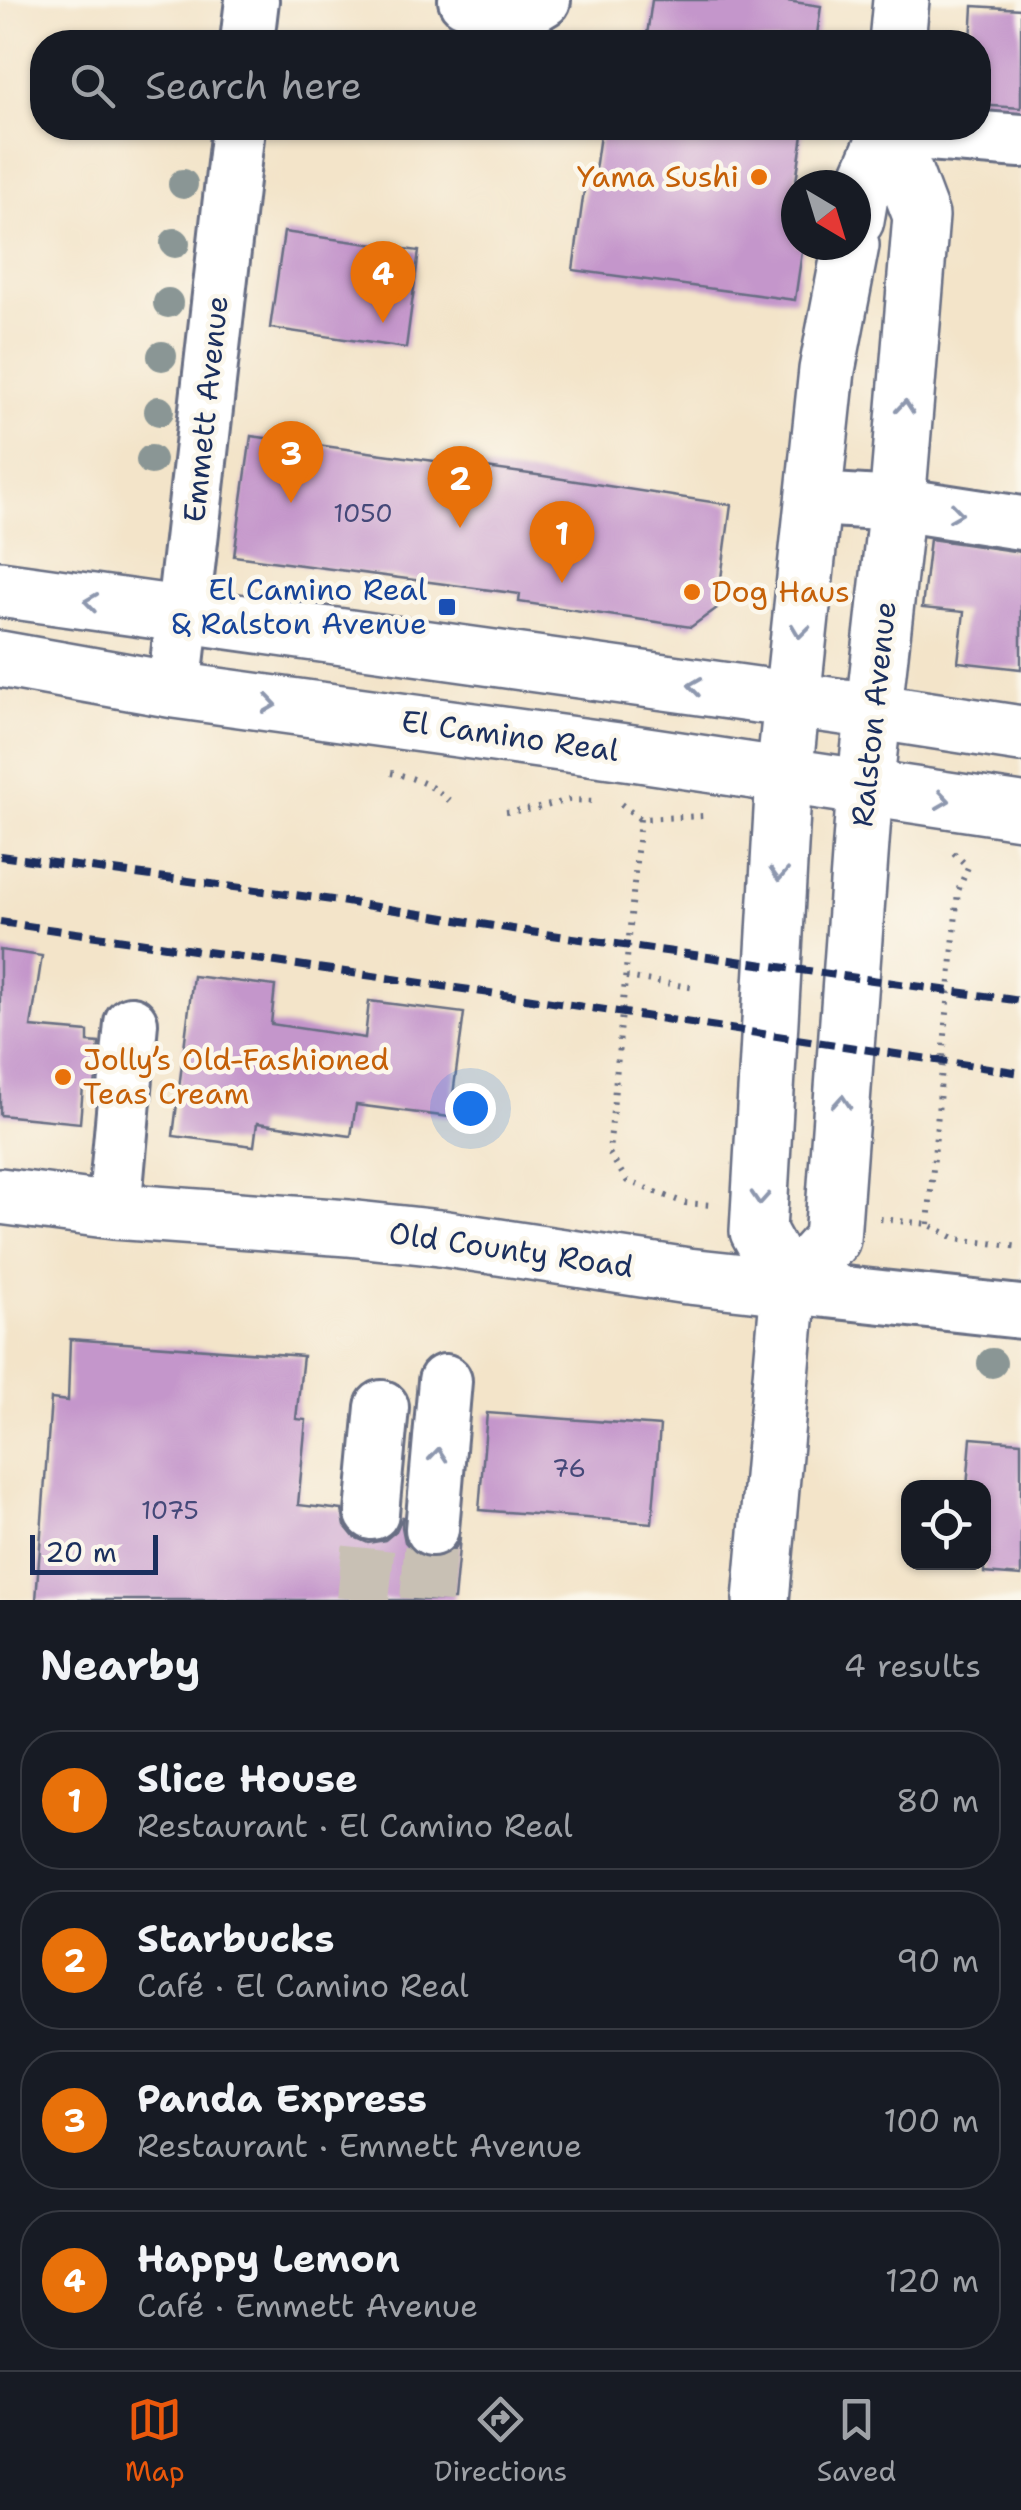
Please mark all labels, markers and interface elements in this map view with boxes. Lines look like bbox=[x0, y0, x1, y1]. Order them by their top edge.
search box bbox=[30, 30, 991, 140]
icon: search bbox=[65, 58, 120, 113]
text: Search here bbox=[145, 60, 362, 111]
place label: Yama Sushi bbox=[577, 156, 739, 197]
marker: Yama Sushi bbox=[748, 166, 770, 188]
north arrow bbox=[781, 170, 871, 260]
pin: 4 bbox=[350, 240, 416, 323]
street label: Emmett Avenue bbox=[173, 294, 238, 524]
one-way arrow bbox=[893, 399, 915, 415]
pin: 3 bbox=[258, 420, 324, 503]
pin: 2 bbox=[428, 446, 492, 528]
house number: 1050 bbox=[333, 496, 393, 530]
pin: 1 bbox=[530, 500, 594, 583]
one-way arrow bbox=[947, 502, 964, 523]
place label: El Camino Real & Ralston Avenue bbox=[171, 569, 427, 644]
place label: Dog Haus bbox=[712, 571, 850, 612]
marker: Dog Haus bbox=[681, 581, 703, 603]
one-way arrow bbox=[83, 592, 100, 613]
marker: El Camino Real & Ralston Avenue bbox=[436, 596, 458, 618]
street label: Ralston Avenue bbox=[841, 599, 906, 829]
one-way arrow bbox=[790, 623, 811, 639]
one-way arrow bbox=[687, 677, 704, 698]
one-way arrow bbox=[263, 693, 279, 714]
street label: El Camino Real bbox=[399, 700, 621, 771]
one-way arrow bbox=[935, 788, 951, 809]
one-way arrow bbox=[769, 866, 790, 882]
place label: Jolly’s Old-Fashioned Teas Cream bbox=[83, 1039, 389, 1114]
marker: Jolly’s Old-Fashioned Teas Cream bbox=[52, 1066, 74, 1088]
your location bbox=[445, 1083, 496, 1134]
one-way arrow bbox=[831, 1093, 852, 1109]
one-way arrow bbox=[750, 1191, 771, 1207]
street label: Old County Road bbox=[386, 1212, 636, 1287]
one-way arrow bbox=[427, 1447, 449, 1463]
house number: 76 bbox=[552, 1451, 586, 1485]
map controls bbox=[901, 1480, 991, 1570]
button: locate bbox=[901, 1480, 991, 1570]
house number: 1075 bbox=[141, 1493, 199, 1527]
scale bar bbox=[30, 1530, 158, 1574]
text: 20 m bbox=[45, 1533, 117, 1571]
text: Nearby bbox=[40, 1637, 200, 1693]
text: 4 results bbox=[844, 1644, 981, 1687]
text: Slice House bbox=[137, 1753, 358, 1804]
text: 1 bbox=[67, 1779, 82, 1822]
text: 80 m bbox=[896, 1779, 979, 1822]
text: Restaurant · El Camino Real bbox=[137, 1804, 573, 1847]
text: Starbucks bbox=[137, 1913, 334, 1964]
text: 2 bbox=[63, 1939, 86, 1982]
text: 90 m bbox=[896, 1939, 979, 1982]
text: Café · El Camino Real bbox=[137, 1964, 469, 2007]
text: Panda Express bbox=[137, 2073, 427, 2124]
text: 3 bbox=[63, 2099, 86, 2142]
text: 100 m bbox=[883, 2099, 979, 2142]
text: Restaurant · Emmett Avenue bbox=[137, 2124, 582, 2167]
text: Happy Lemon bbox=[137, 2233, 400, 2284]
text: 4 bbox=[63, 2259, 86, 2302]
text: 120 m bbox=[885, 2259, 979, 2302]
text: Café · Emmett Avenue bbox=[137, 2284, 478, 2327]
tab: Map bbox=[125, 2392, 185, 2490]
tab: Directions bbox=[434, 2392, 567, 2490]
tab: Saved bbox=[817, 2392, 896, 2490]

